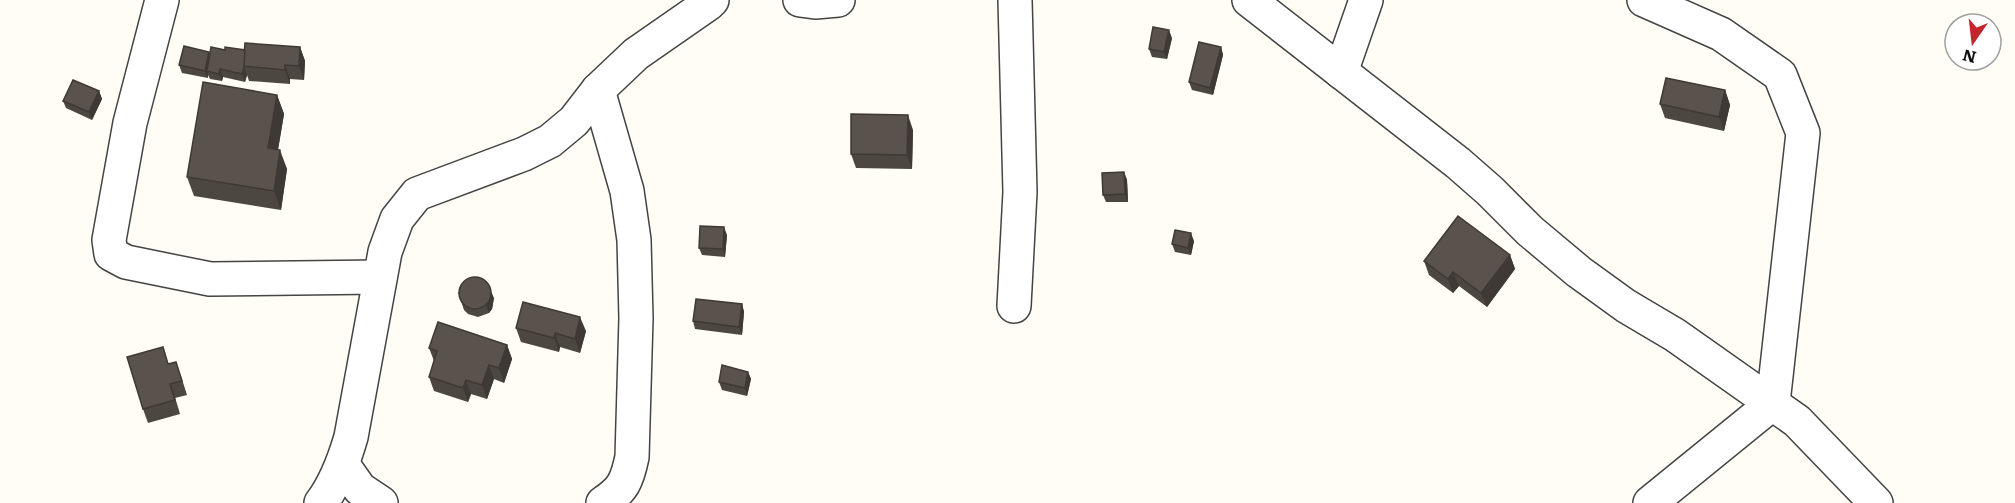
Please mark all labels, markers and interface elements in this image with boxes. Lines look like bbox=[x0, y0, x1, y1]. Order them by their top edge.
north arrow bbox=[1943, 12, 2003, 72]
text: N bbox=[1960, 44, 1979, 71]

